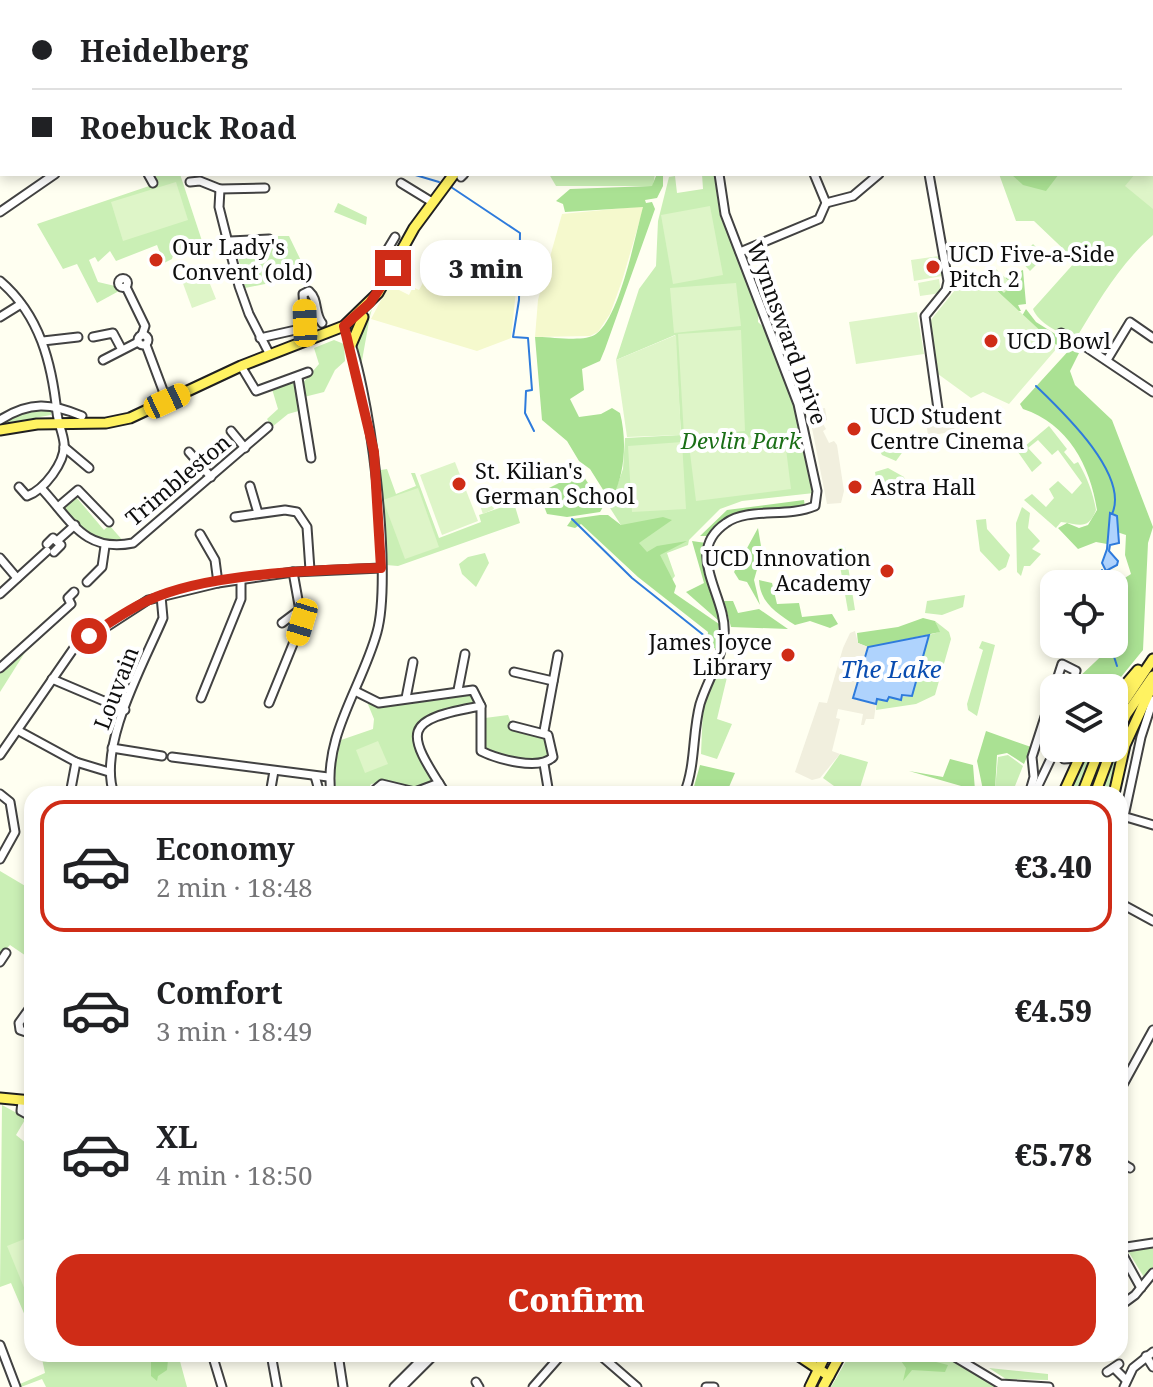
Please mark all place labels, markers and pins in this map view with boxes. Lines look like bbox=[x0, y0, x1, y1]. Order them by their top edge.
place label: Our Lady's Convent (old) bbox=[172, 231, 313, 286]
place label: UCD Five-a-Side Pitch 2 bbox=[949, 238, 1115, 293]
marker: Our Lady's Convent (old) bbox=[147, 251, 165, 269]
marker: UCD Five-a-Side Pitch 2 bbox=[924, 258, 942, 276]
place label: UCD Bowl bbox=[1007, 325, 1111, 355]
marker: UCD Bowl bbox=[982, 332, 1000, 350]
place label: UCD Student Centre Cinema bbox=[870, 400, 1025, 455]
marker: UCD Student Centre Cinema bbox=[845, 420, 863, 438]
place label: St. Kilian's German School bbox=[475, 455, 635, 510]
place label: Astra Hall bbox=[871, 471, 976, 501]
marker: St. Kilian's German School bbox=[450, 475, 468, 493]
marker: Astra Hall bbox=[846, 478, 864, 496]
place label: UCD Innovation Academy bbox=[704, 542, 872, 597]
marker: UCD Innovation Academy bbox=[878, 562, 896, 580]
place label: James Joyce Library bbox=[647, 626, 773, 681]
marker: James Joyce Library bbox=[779, 646, 797, 664]

